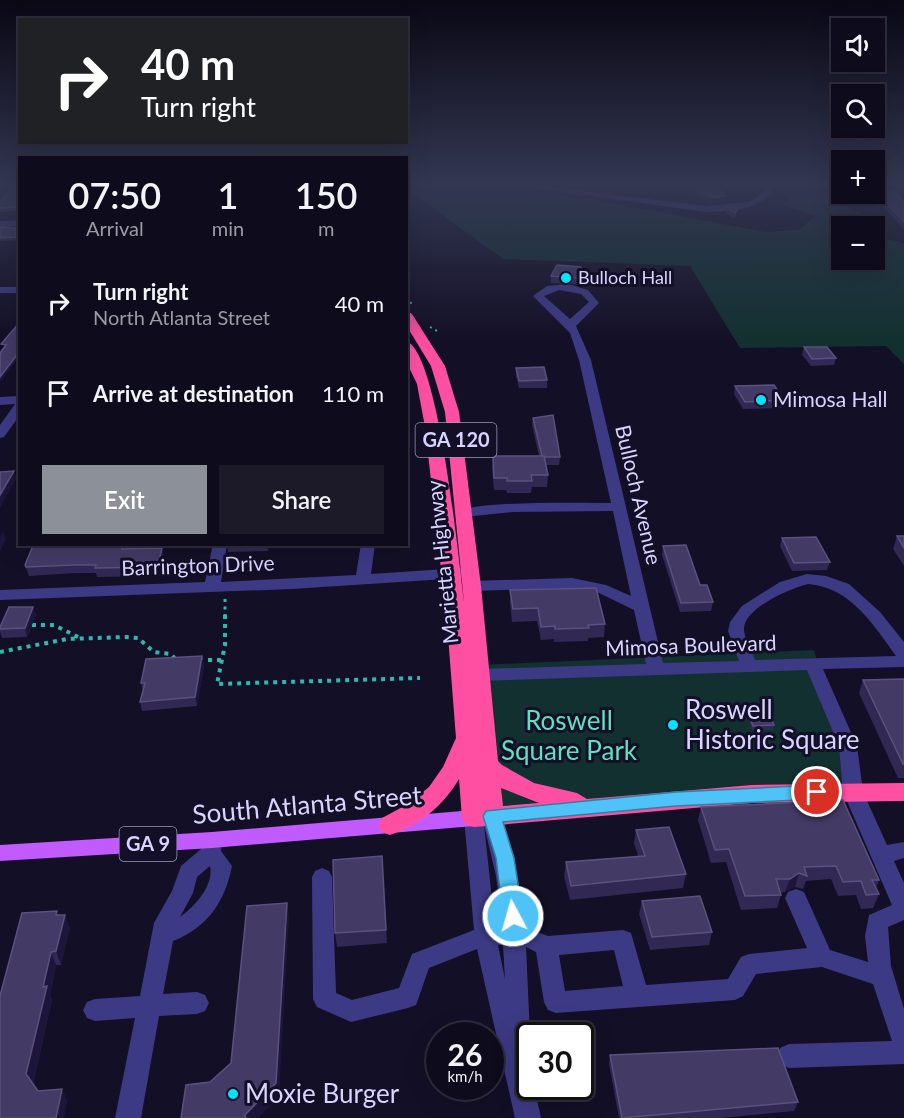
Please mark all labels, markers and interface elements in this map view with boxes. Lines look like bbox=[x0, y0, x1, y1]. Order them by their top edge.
map controls bbox=[831, 18, 885, 270]
button: sound bbox=[831, 18, 885, 72]
text: 40 m bbox=[141, 39, 235, 89]
icon: right bbox=[42, 42, 120, 120]
button: search bbox=[831, 84, 885, 138]
text: Turn right bbox=[141, 90, 256, 123]
button: + bbox=[831, 150, 885, 204]
text: 07:50 bbox=[69, 173, 161, 217]
text: 1 bbox=[218, 173, 238, 217]
text: 150 bbox=[295, 173, 357, 217]
text: Arrival bbox=[86, 216, 144, 240]
text: min bbox=[212, 216, 244, 240]
text: m bbox=[318, 216, 334, 240]
button: − bbox=[831, 216, 885, 270]
place label: Bulloch Hall bbox=[578, 266, 672, 288]
marker: Bulloch Hall bbox=[559, 271, 573, 285]
text: Turn right bbox=[93, 278, 188, 305]
icon: right bbox=[42, 287, 75, 320]
text: 40 m bbox=[335, 290, 384, 317]
text: North Atlanta Street bbox=[93, 305, 270, 329]
icon: arrive bbox=[42, 377, 75, 410]
text: Arrive at destination bbox=[93, 380, 294, 407]
text: 110 m bbox=[322, 380, 384, 407]
place label: Mimosa Hall bbox=[773, 386, 888, 411]
marker: Mimosa Hall bbox=[754, 393, 768, 407]
street label: Bulloch Avenue bbox=[611, 422, 668, 567]
road number: GA 120 bbox=[416, 423, 496, 457]
button: Exit bbox=[42, 465, 207, 534]
button: Share bbox=[219, 465, 384, 534]
street label: Marietta Highway bbox=[420, 479, 463, 645]
street label: Barrington Drive bbox=[121, 549, 275, 580]
street label: Mimosa Boulevard bbox=[605, 629, 777, 660]
place label: Roswell Historic Square bbox=[685, 693, 860, 755]
park label: Roswell Square Park bbox=[501, 704, 638, 766]
marker: Roswell Historic Square bbox=[666, 718, 680, 732]
pin bbox=[791, 766, 842, 817]
icon: arrive bbox=[800, 775, 833, 808]
street label: South Atlanta Street bbox=[191, 778, 423, 830]
road number: GA 9 bbox=[120, 827, 176, 861]
position arrow bbox=[481, 884, 545, 948]
speed limit sign: 30 bbox=[516, 1022, 594, 1100]
text: 26 bbox=[448, 1036, 482, 1072]
text: km/h bbox=[447, 1067, 483, 1085]
place label: Moxie Burger bbox=[245, 1077, 400, 1109]
marker: Moxie Burger bbox=[226, 1087, 240, 1101]

